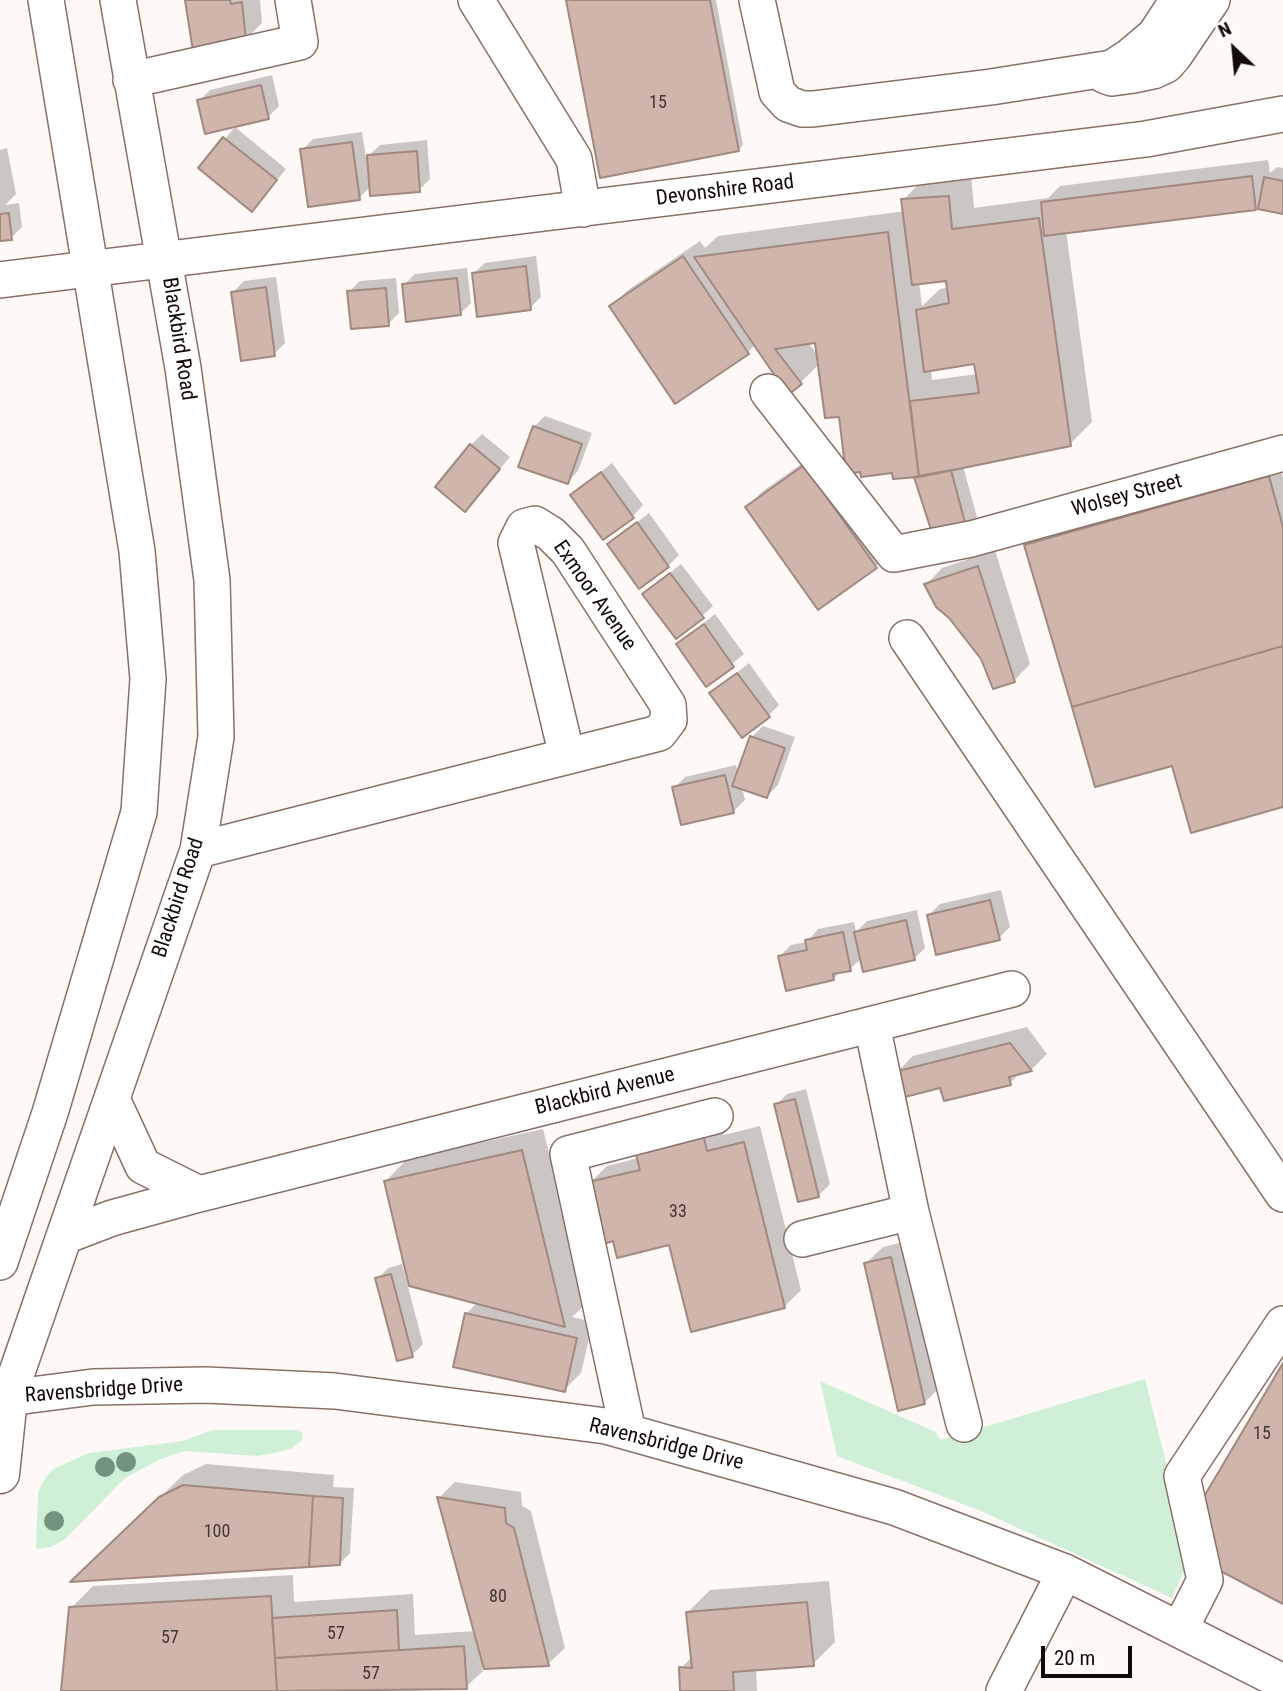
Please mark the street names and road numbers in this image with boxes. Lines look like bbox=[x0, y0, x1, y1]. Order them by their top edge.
street label: Devonshire Road bbox=[655, 170, 795, 212]
street label: Blackbird Road bbox=[156, 276, 200, 402]
street label: Wolsey Street bbox=[1069, 469, 1185, 523]
street label: Exmoor Avenue bbox=[547, 536, 641, 656]
street label: Blackbird Road bbox=[148, 835, 210, 961]
street label: Blackbird Avenue bbox=[533, 1063, 677, 1121]
street label: Ravensbridge Drive bbox=[24, 1373, 184, 1409]
street label: Ravensbridge Drive bbox=[586, 1414, 746, 1476]

